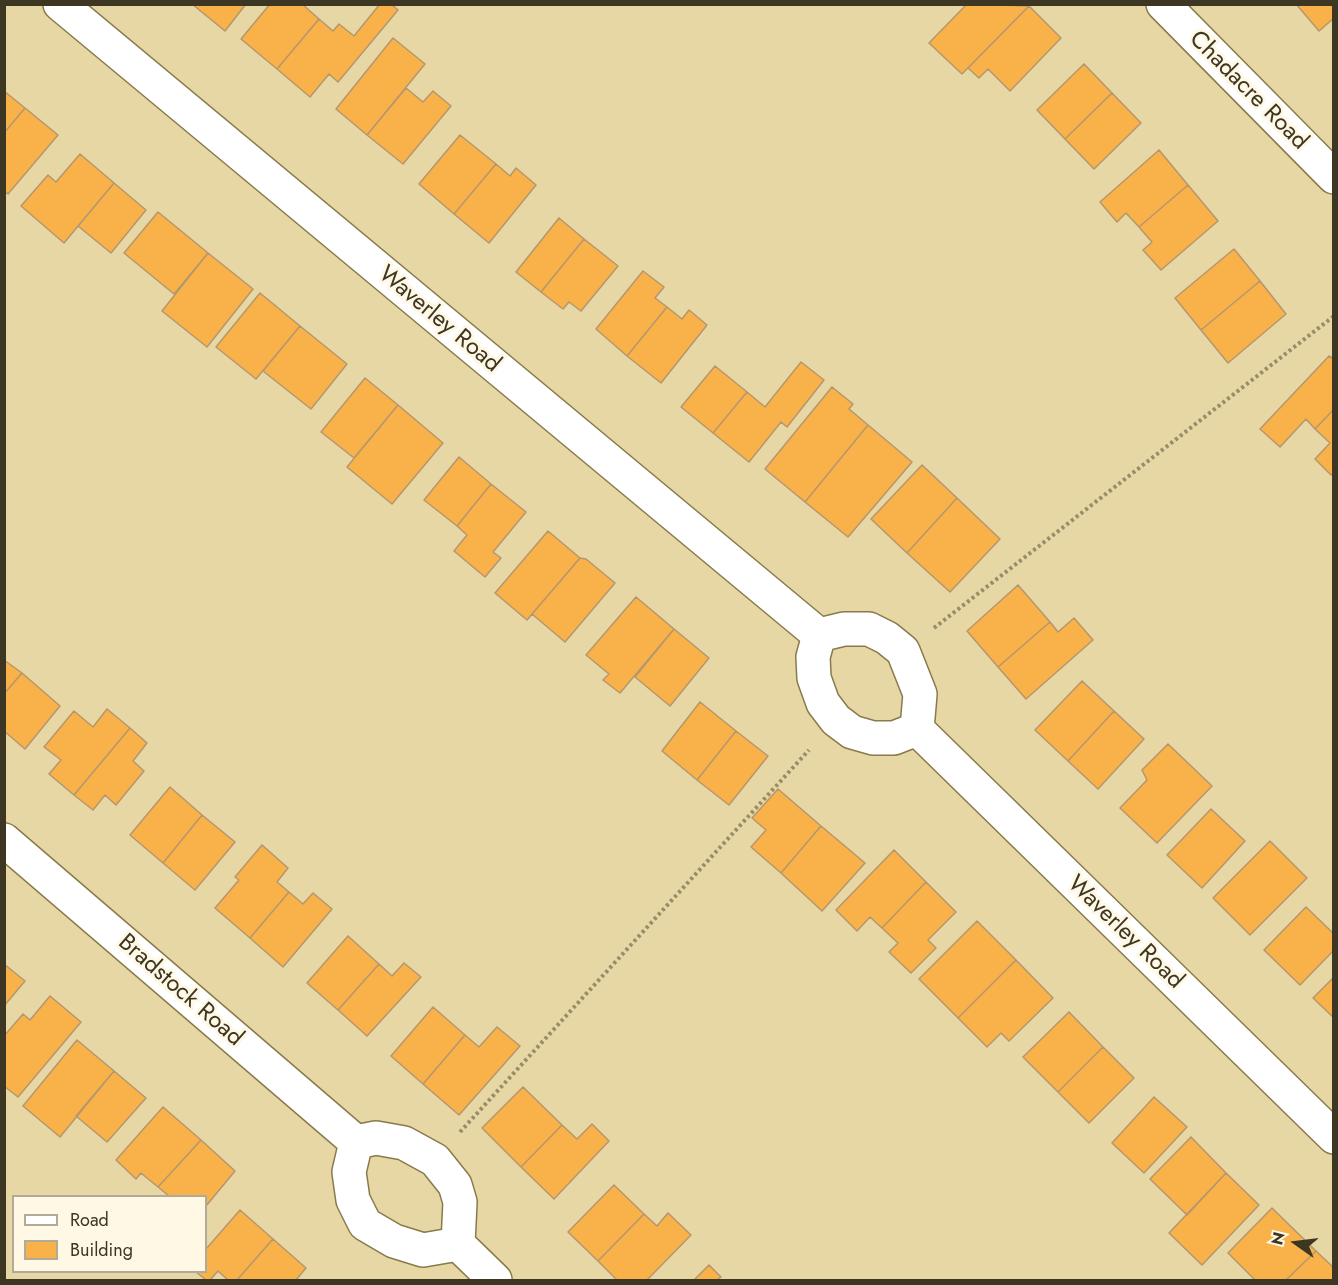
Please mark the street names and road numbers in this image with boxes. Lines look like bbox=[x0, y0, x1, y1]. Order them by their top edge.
street label: Chadacre Road bbox=[1182, 25, 1314, 157]
street label: Waverley Road bbox=[372, 261, 506, 379]
street label: Waverley Road bbox=[1061, 870, 1189, 996]
street label: Bradstock Road bbox=[112, 929, 248, 1053]

